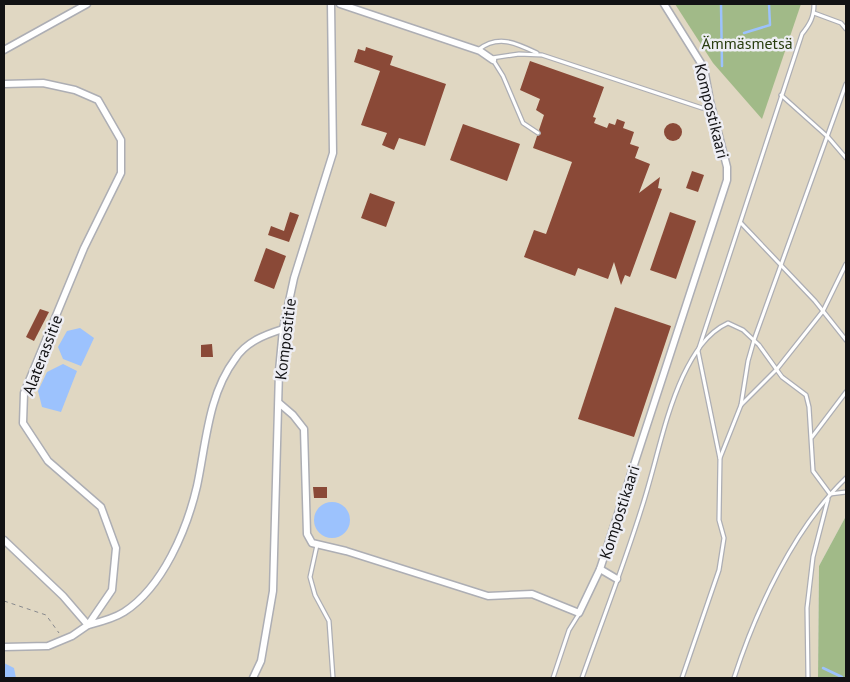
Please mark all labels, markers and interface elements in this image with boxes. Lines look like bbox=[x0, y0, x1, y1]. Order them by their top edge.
park label: Ämmäsmetsä bbox=[701, 33, 793, 53]
street label: Kompostikaari bbox=[691, 61, 733, 161]
street label: Kompostitie bbox=[270, 297, 300, 381]
street label: Alaterassitie bbox=[18, 312, 66, 398]
street label: Kompostikaari bbox=[594, 463, 644, 561]

